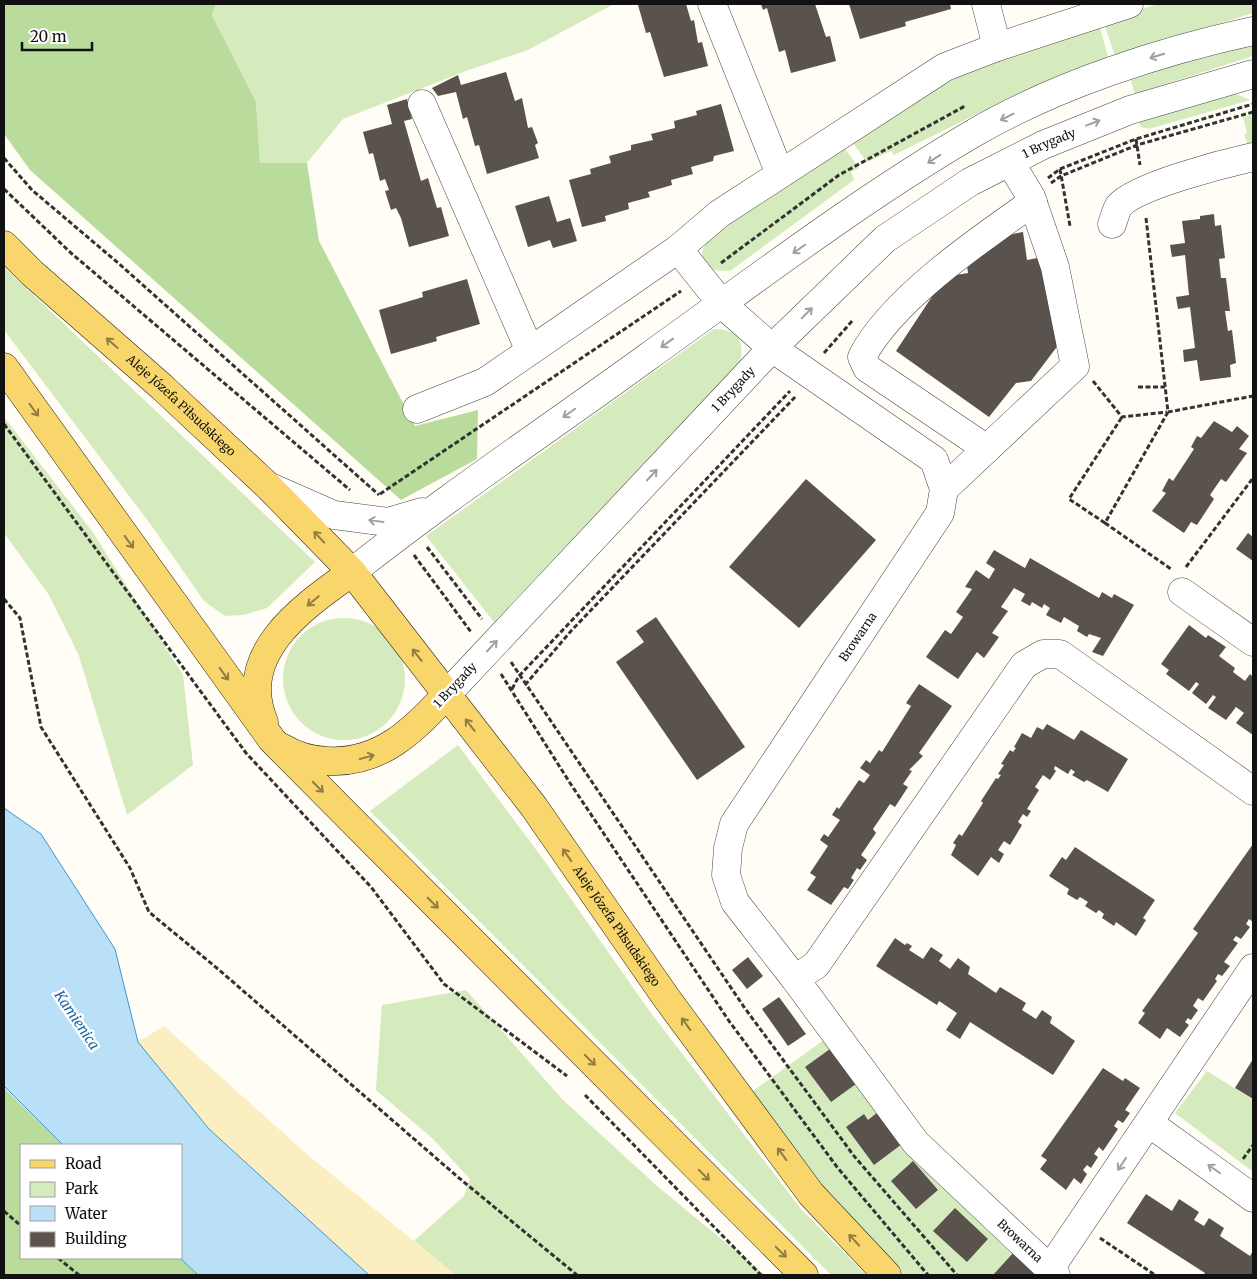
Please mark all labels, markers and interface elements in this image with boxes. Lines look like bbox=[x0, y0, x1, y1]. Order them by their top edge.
scale bar bbox=[22, 20, 92, 52]
text: 20 m bbox=[30, 27, 67, 46]
one-way arrow bbox=[1150, 52, 1166, 62]
one-way arrow bbox=[1000, 113, 1015, 122]
one-way arrow bbox=[1085, 118, 1100, 128]
street label: 1 Brygady bbox=[1020, 125, 1078, 161]
one-way arrow bbox=[928, 154, 942, 164]
one-way arrow bbox=[792, 244, 806, 254]
one-way arrow bbox=[801, 307, 813, 319]
one-way arrow bbox=[106, 337, 119, 349]
one-way arrow bbox=[660, 338, 674, 348]
street label: Aleje Józefa Piłsudskiego bbox=[123, 351, 239, 459]
street label: 1 Brygady bbox=[708, 363, 758, 415]
one-way arrow bbox=[29, 402, 39, 416]
one-way arrow bbox=[563, 408, 576, 419]
one-way arrow bbox=[646, 469, 658, 481]
one-way arrow bbox=[368, 516, 384, 526]
one-way arrow bbox=[313, 530, 325, 543]
one-way arrow bbox=[124, 534, 134, 548]
one-way arrow bbox=[306, 595, 319, 607]
street label: Browarna bbox=[836, 609, 880, 664]
one-way arrow bbox=[486, 639, 498, 652]
one-way arrow bbox=[411, 649, 422, 662]
street label: 1 Brygady bbox=[430, 659, 479, 710]
one-way arrow bbox=[219, 666, 229, 680]
one-way arrow bbox=[465, 719, 476, 732]
one-way arrow bbox=[359, 751, 375, 761]
one-way arrow bbox=[312, 781, 324, 793]
one-way arrow bbox=[562, 848, 572, 862]
street label: Aleje Józefa Piłsudskiego bbox=[570, 862, 664, 989]
one-way arrow bbox=[426, 896, 438, 908]
water label: Kamienica bbox=[50, 986, 103, 1053]
one-way arrow bbox=[681, 1017, 691, 1031]
one-way arrow bbox=[583, 1054, 596, 1066]
legend bbox=[20, 1144, 182, 1259]
one-way arrow bbox=[777, 1148, 787, 1162]
text: Road bbox=[65, 1154, 101, 1173]
one-way arrow bbox=[1117, 1156, 1127, 1170]
one-way arrow bbox=[1207, 1164, 1221, 1174]
one-way arrow bbox=[698, 1169, 711, 1181]
text: Park bbox=[65, 1179, 99, 1198]
text: Water bbox=[64, 1204, 108, 1223]
street label: Browarna bbox=[994, 1216, 1046, 1266]
text: Building bbox=[65, 1229, 127, 1248]
one-way arrow bbox=[848, 1233, 860, 1246]
one-way arrow bbox=[775, 1246, 787, 1258]

